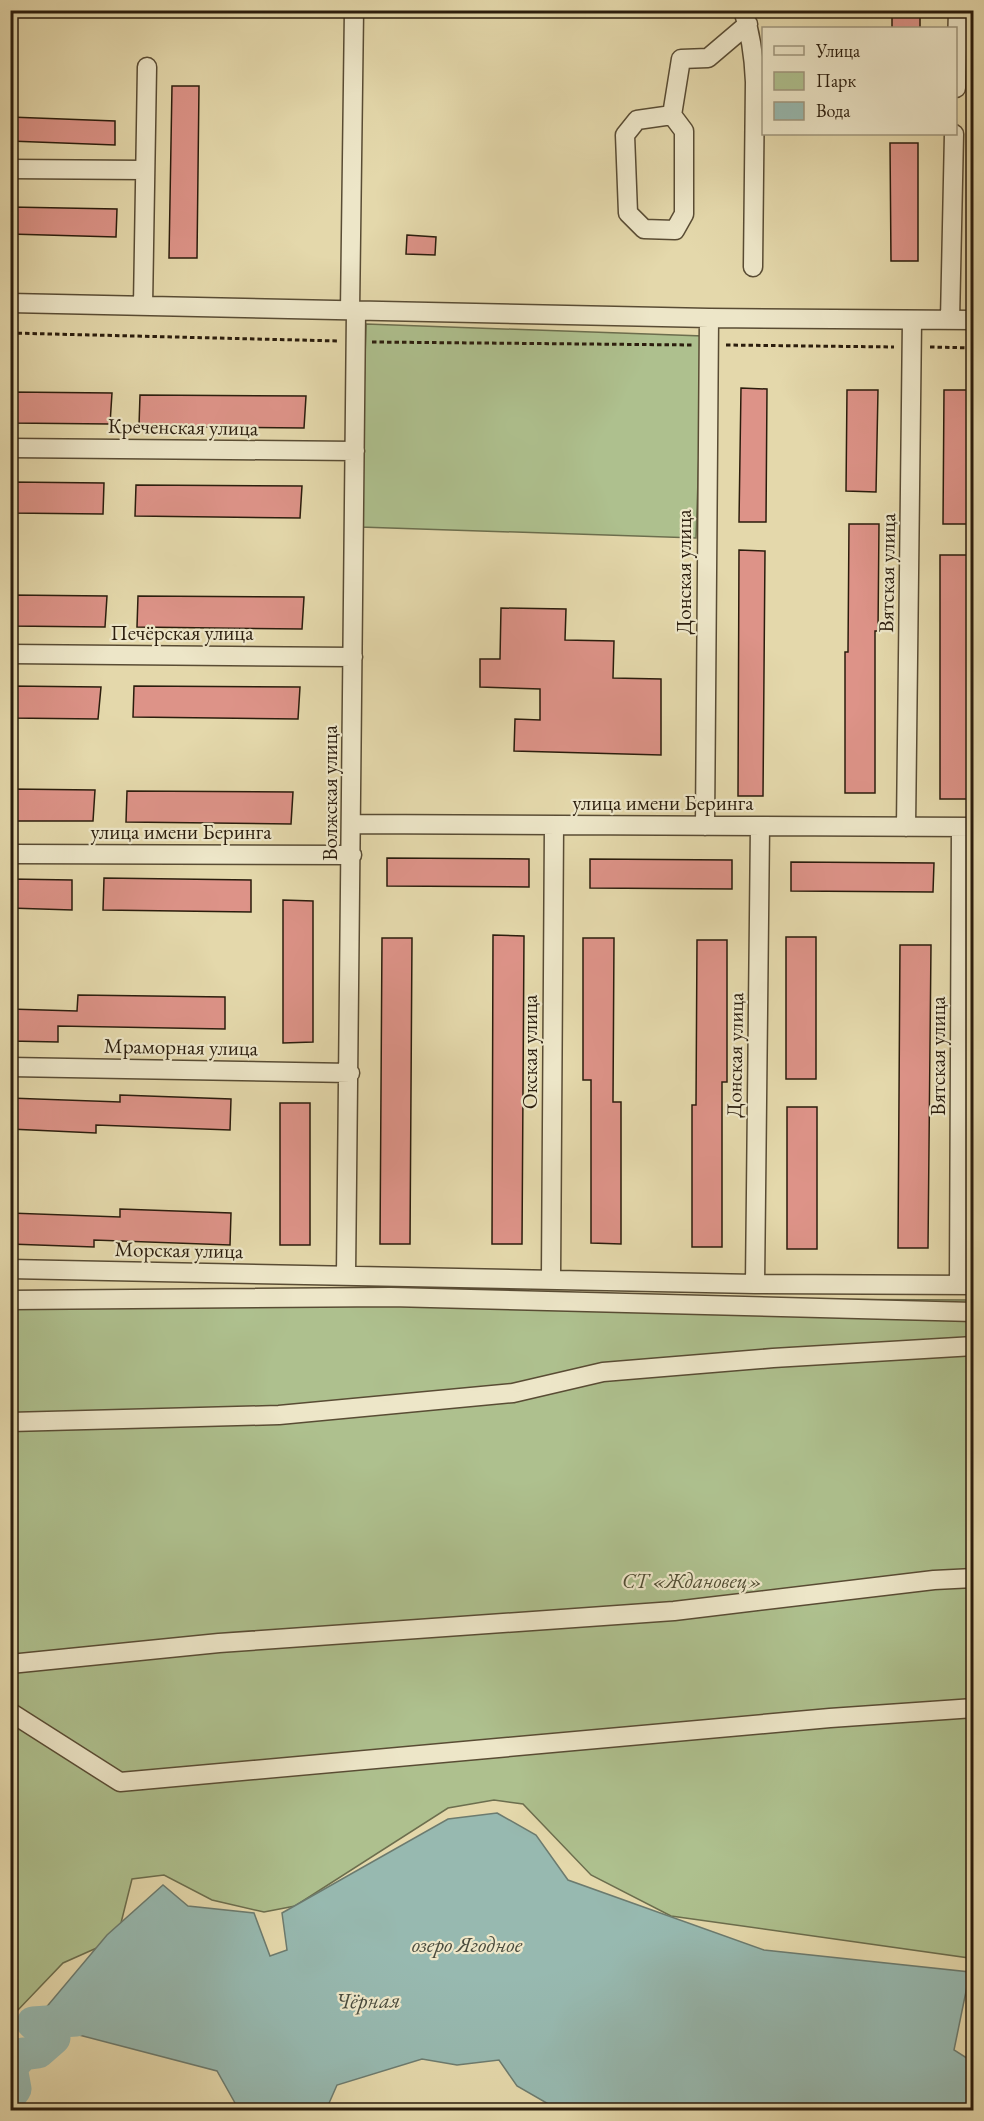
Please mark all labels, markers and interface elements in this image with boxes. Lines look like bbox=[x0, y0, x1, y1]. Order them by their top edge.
legend bbox=[762, 27, 957, 135]
text: Улица bbox=[815, 39, 861, 62]
text: Парк bbox=[816, 69, 856, 92]
text: Вода bbox=[816, 99, 851, 122]
street label: Креченская улица bbox=[108, 412, 259, 441]
street label: Донская улица bbox=[670, 509, 697, 635]
street label: Вятская улица bbox=[872, 513, 901, 633]
street label: Печёрская улица bbox=[110, 619, 254, 646]
street label: Волжская улица bbox=[316, 725, 343, 861]
street label: улица имени Беринга bbox=[572, 789, 754, 816]
street label: улица имени Беринга bbox=[90, 818, 272, 845]
street label: Донская улица bbox=[720, 992, 749, 1118]
street label: Окская улица bbox=[516, 994, 543, 1109]
street label: Вятская улица bbox=[924, 996, 951, 1116]
street label: Мраморная улица bbox=[104, 1032, 259, 1061]
street label: Морская улица bbox=[114, 1235, 244, 1264]
park label: СТ «Ждановец» bbox=[622, 1567, 762, 1594]
water label: озеро Ягодное bbox=[412, 1930, 523, 1959]
water label: Чёрная bbox=[335, 1985, 401, 2016]

